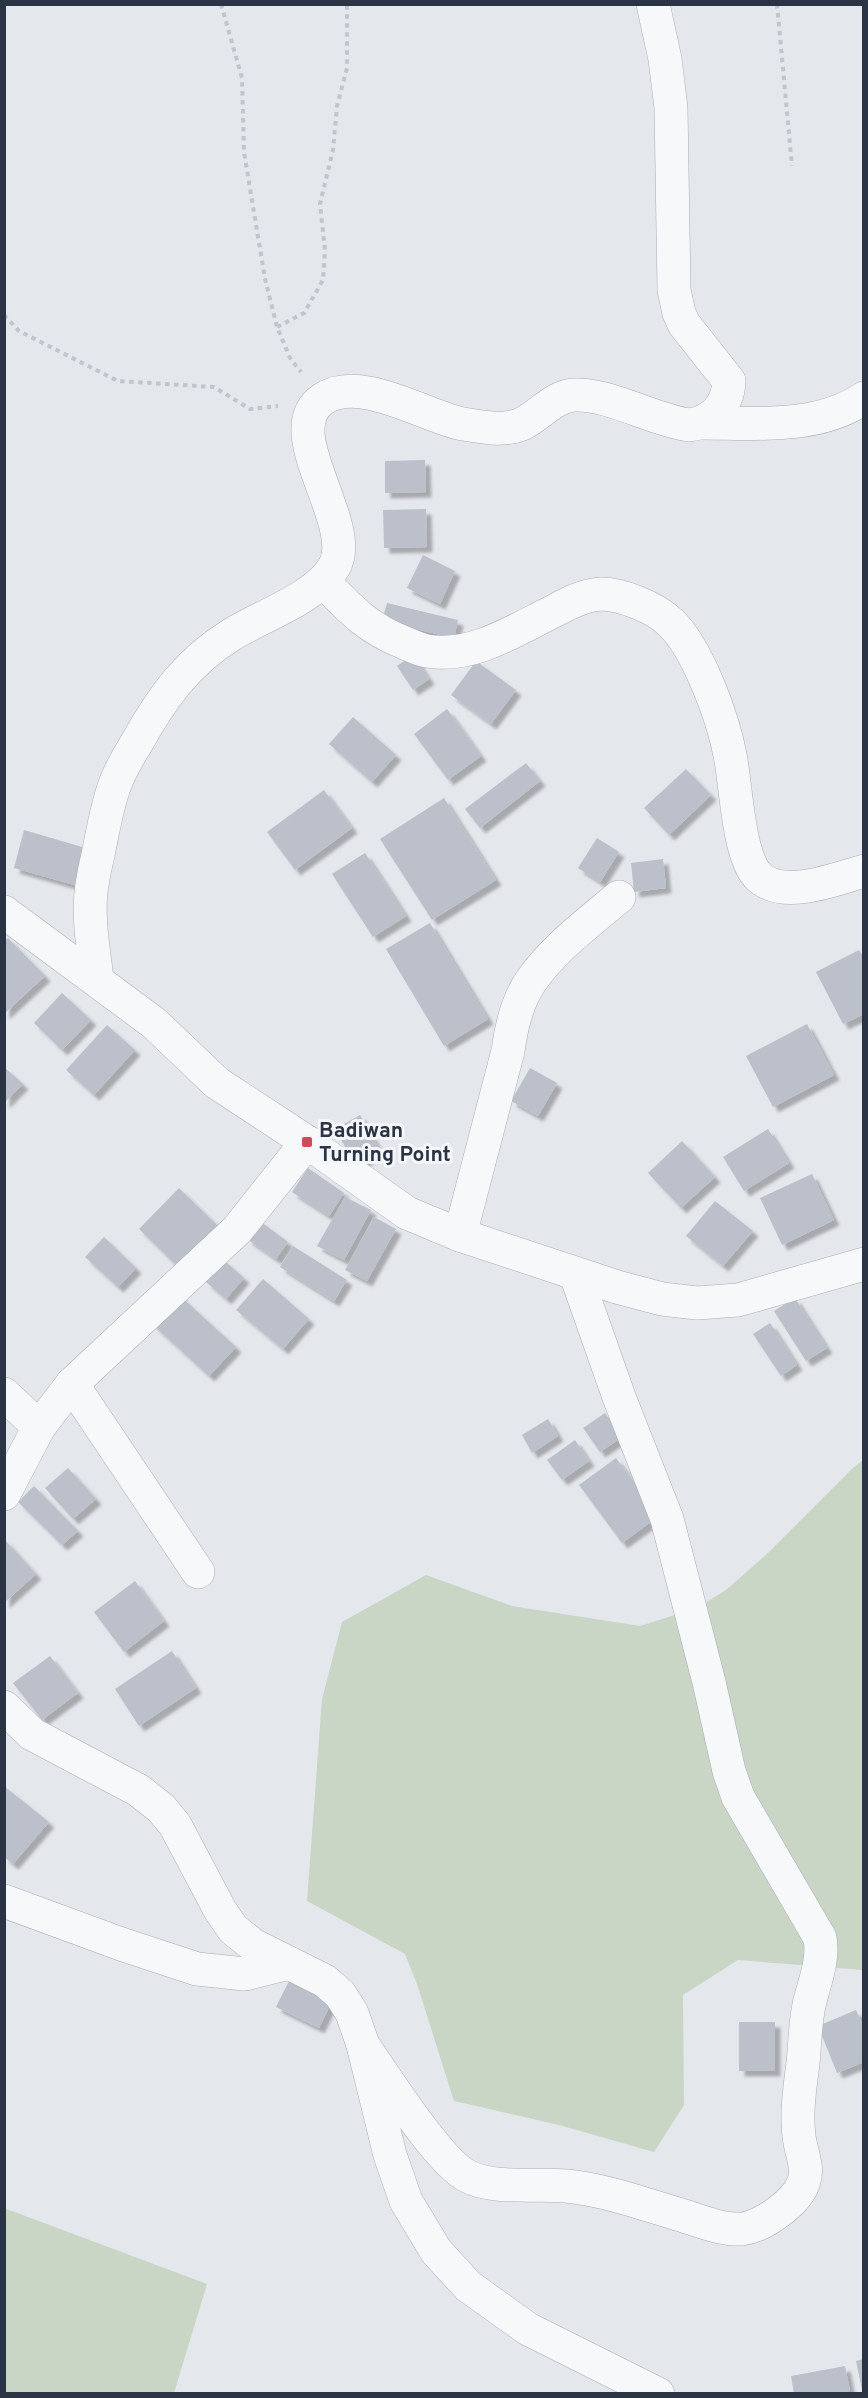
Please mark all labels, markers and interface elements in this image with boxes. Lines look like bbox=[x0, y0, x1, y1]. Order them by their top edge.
place label: Badiwan Turning Point bbox=[319, 1118, 451, 1169]
marker: Badiwan Turning Point bbox=[300, 1135, 314, 1149]

